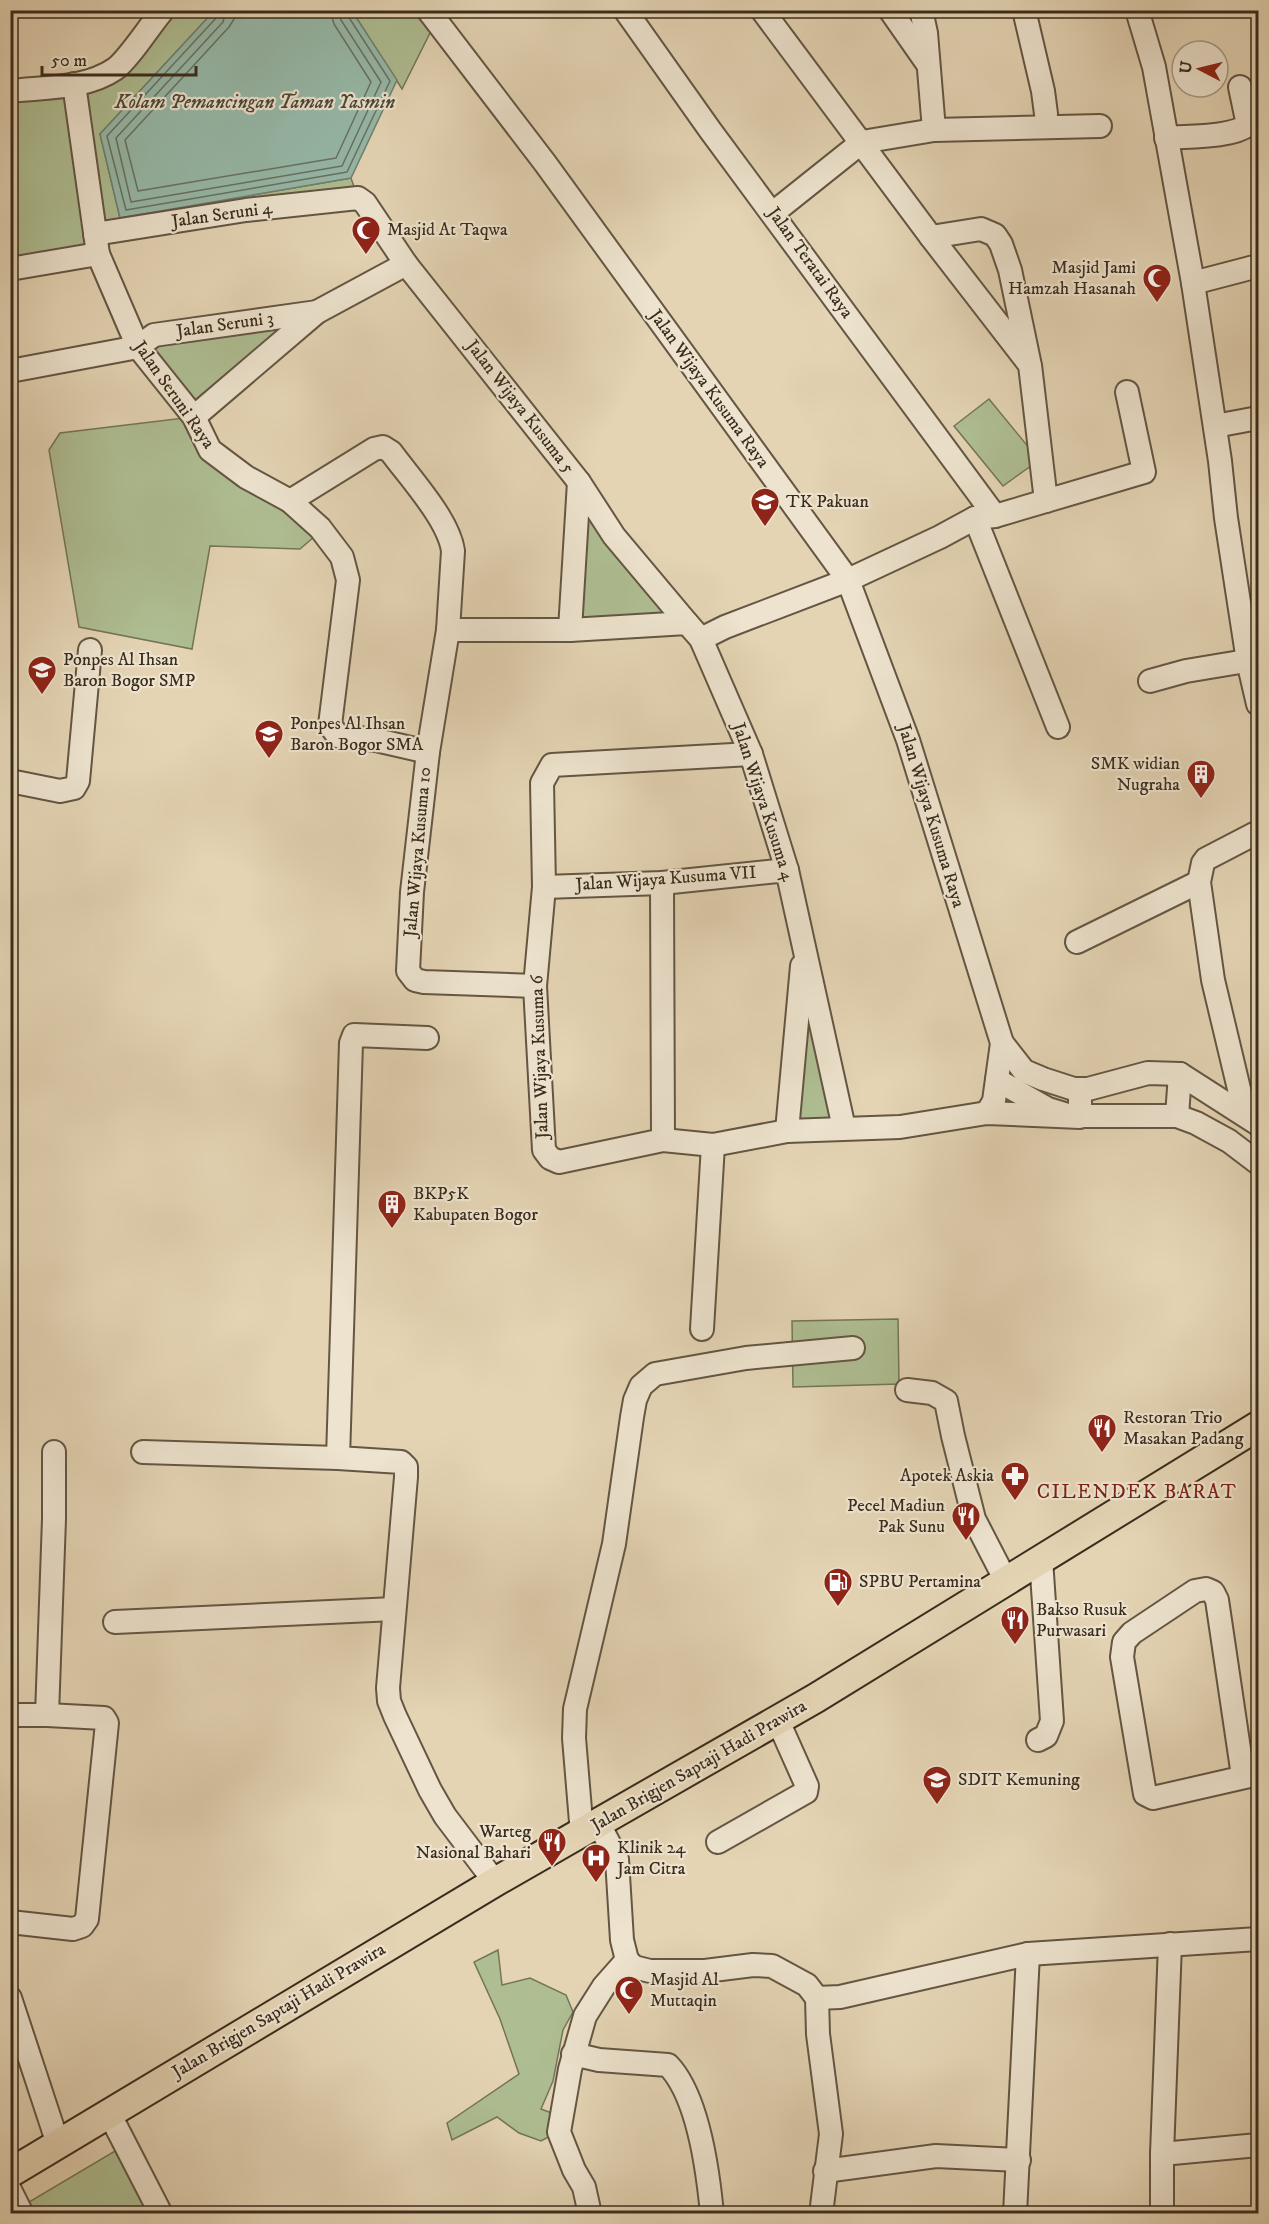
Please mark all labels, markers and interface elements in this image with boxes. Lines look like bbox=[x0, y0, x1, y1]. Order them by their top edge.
scale bar bbox=[42, 39, 196, 77]
north arrow bbox=[1170, 39, 1230, 99]
text: 50 m bbox=[51, 50, 87, 72]
text: U bbox=[1175, 59, 1197, 75]
water label: Kolam Pemancingan Taman Yasmin bbox=[114, 90, 395, 115]
street label: Jalan Seruni 4 bbox=[168, 197, 274, 233]
street label: Jalan Teratai Raya bbox=[761, 202, 858, 323]
mosque icon: Masjid At Taqwa bbox=[350, 214, 382, 256]
place label: Masjid At Taqwa bbox=[387, 219, 508, 241]
place label: Masjid Jami Hamzah Hasanah bbox=[1008, 257, 1137, 300]
mosque icon: Masjid Jami Hamzah Hasanah bbox=[1141, 262, 1173, 304]
street label: Jalan Wijaya Kusuma Raya bbox=[643, 304, 774, 473]
street label: Jalan Seruni 3 bbox=[173, 307, 275, 343]
street label: Jalan Wijaya Kusuma 5 bbox=[460, 334, 579, 478]
street label: Jalan Seruni Raya bbox=[128, 335, 220, 453]
school or university icon: TK Pakuan bbox=[749, 486, 781, 528]
place label: TK Pakuan bbox=[786, 491, 869, 513]
place label: Ponpes Al Ihsan Baron Bogor SMP bbox=[63, 649, 195, 692]
school or university icon: Ponpes Al Ihsan Baron Bogor SMP bbox=[26, 654, 58, 696]
place label: Ponpes Al Ihsan Baron Bogor SMA bbox=[290, 713, 424, 756]
school or university icon: Ponpes Al Ihsan Baron Bogor SMA bbox=[253, 718, 285, 760]
street label: Jalan Wijaya Kusuma 4 bbox=[726, 718, 799, 885]
street label: Jalan Wijaya Kusuma Raya bbox=[892, 720, 969, 911]
place label: SMK widian Nugraha bbox=[1091, 753, 1181, 796]
building icon: SMK widian Nugraha bbox=[1185, 758, 1217, 800]
street label: Jalan Wijaya Kusuma 10 bbox=[399, 766, 436, 940]
street label: Jalan Wijaya Kusuma VII bbox=[573, 862, 757, 896]
street label: Jalan Wijaya Kusuma 6 bbox=[526, 974, 554, 1141]
place label: BKP5K Kabupaten Bogor bbox=[413, 1183, 538, 1226]
building icon: BKP5K Kabupaten Bogor bbox=[376, 1188, 408, 1230]
place label: Restoran Trio Masakan Padang bbox=[1123, 1407, 1244, 1450]
restaurant icon: Restoran Trio Masakan Padang bbox=[1086, 1412, 1118, 1454]
pharmacy icon: Apotek Askia bbox=[999, 1460, 1031, 1502]
place label: Apotek Askia bbox=[900, 1465, 994, 1487]
district label: CILENDEK BARAT bbox=[1037, 1480, 1237, 1505]
place label: Pecel Madiun Pak Sunu bbox=[847, 1495, 946, 1538]
restaurant icon: Pecel Madiun Pak Sunu bbox=[950, 1500, 982, 1542]
fuel station icon: SPBU Pertamina bbox=[822, 1566, 854, 1608]
place label: SPBU Pertamina bbox=[859, 1571, 981, 1593]
place label: Bakso Rusuk Purwasari bbox=[1036, 1599, 1127, 1642]
restaurant icon: Bakso Rusuk Purwasari bbox=[999, 1604, 1031, 1646]
street label: Jalan Brigjen Saptaji Hadi Prawira bbox=[586, 1695, 811, 1838]
school or university icon: SDIT Kemuning bbox=[921, 1764, 953, 1806]
place label: SDIT Kemuning bbox=[958, 1769, 1080, 1791]
place label: Warteg Nasional Bahari bbox=[416, 1821, 531, 1864]
restaurant icon: Warteg Nasional Bahari bbox=[536, 1826, 568, 1868]
place label: Klinik 24 Jam Citra bbox=[615, 1837, 686, 1880]
hospital icon: Klinik 24 Jam Citra bbox=[580, 1842, 612, 1884]
street label: Jalan Brigjen Saptaji Hadi Prawira bbox=[167, 1938, 390, 2085]
place label: Masjid Al Muttaqin bbox=[650, 1969, 719, 2012]
mosque icon: Masjid Al Muttaqin bbox=[613, 1974, 645, 2016]

